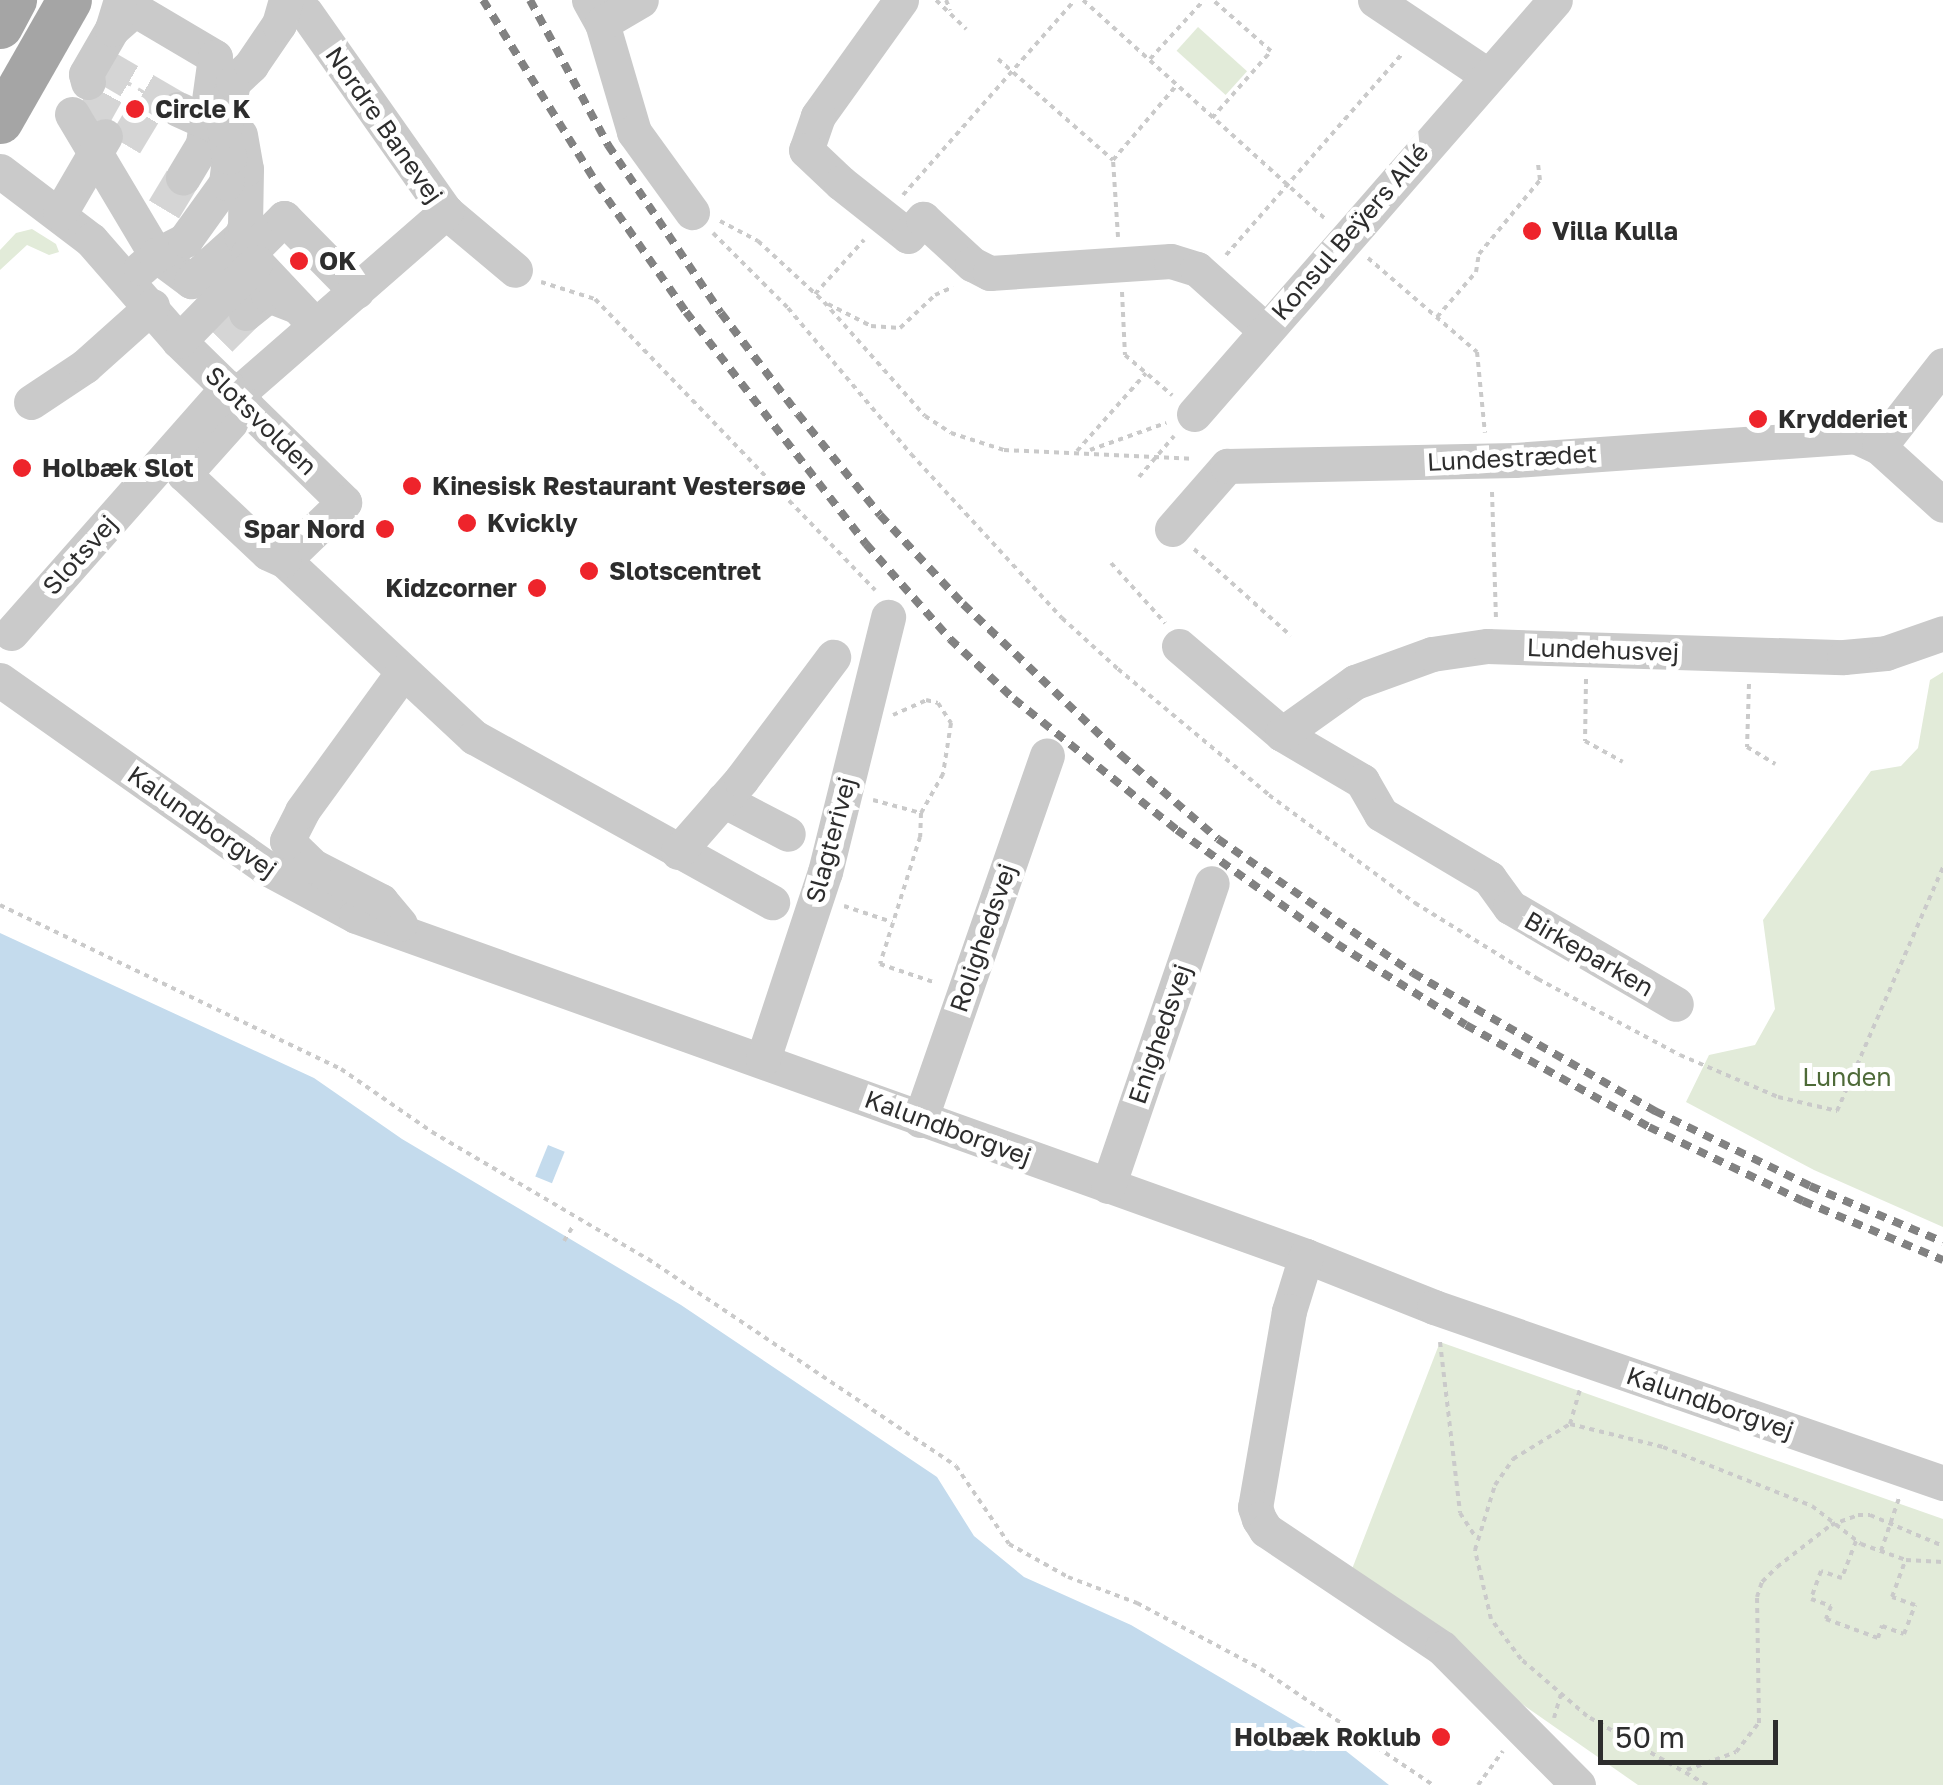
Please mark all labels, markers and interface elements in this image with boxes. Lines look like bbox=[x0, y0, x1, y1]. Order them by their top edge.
street label: Nordre Banevej bbox=[319, 41, 449, 209]
place label: Circle K bbox=[155, 94, 251, 124]
marker: Circle K bbox=[124, 98, 146, 120]
street label: Konsul Beÿers Allé bbox=[1265, 138, 1435, 326]
place label: Villa Kulla bbox=[1552, 216, 1678, 246]
marker: Villa Kulla bbox=[1521, 220, 1543, 242]
place label: OK bbox=[319, 246, 356, 276]
marker: OK bbox=[288, 250, 310, 272]
street label: Slotsvolden bbox=[199, 360, 323, 482]
place label: Krydderiet bbox=[1778, 404, 1908, 434]
marker: Krydderiet bbox=[1747, 408, 1769, 430]
street label: Lundestrædet bbox=[1426, 439, 1598, 477]
place label: Holbæk Slot bbox=[42, 453, 194, 483]
marker: Holbæk Slot bbox=[11, 457, 33, 479]
place label: Kinesisk Restaurant Vestersøe bbox=[432, 471, 806, 501]
marker: Kinesisk Restaurant Vestersøe bbox=[401, 475, 423, 497]
place label: Kvickly bbox=[487, 508, 578, 538]
street label: Slotsvej bbox=[37, 509, 123, 601]
marker: Kvickly bbox=[456, 512, 478, 534]
place label: Spar Nord bbox=[244, 514, 365, 544]
marker: Spar Nord bbox=[374, 518, 396, 540]
place label: Slotscentret bbox=[609, 556, 761, 586]
marker: Slotscentret bbox=[578, 560, 600, 582]
place label: Kidzcorner bbox=[385, 573, 517, 603]
marker: Kidzcorner bbox=[526, 577, 548, 599]
street label: Lundehusvej bbox=[1526, 632, 1680, 668]
street label: Kalundborgvej bbox=[122, 760, 282, 884]
street label: Slagterivej bbox=[800, 774, 862, 906]
street label: Rolighedsvej bbox=[944, 860, 1022, 1016]
street label: Birkeparken bbox=[1519, 905, 1659, 1003]
street label: Enighedsvej bbox=[1122, 960, 1198, 1108]
park label: Lunden bbox=[1802, 1062, 1892, 1092]
street label: Kalundborgvej bbox=[861, 1084, 1035, 1172]
street label: Kalundborgvej bbox=[1622, 1360, 1798, 1446]
scale bar bbox=[1603, 1700, 1783, 1762]
text: 50 m bbox=[1615, 1719, 1685, 1755]
place label: Holbæk Roklub bbox=[1234, 1722, 1421, 1752]
marker: Holbæk Roklub bbox=[1430, 1726, 1452, 1748]

